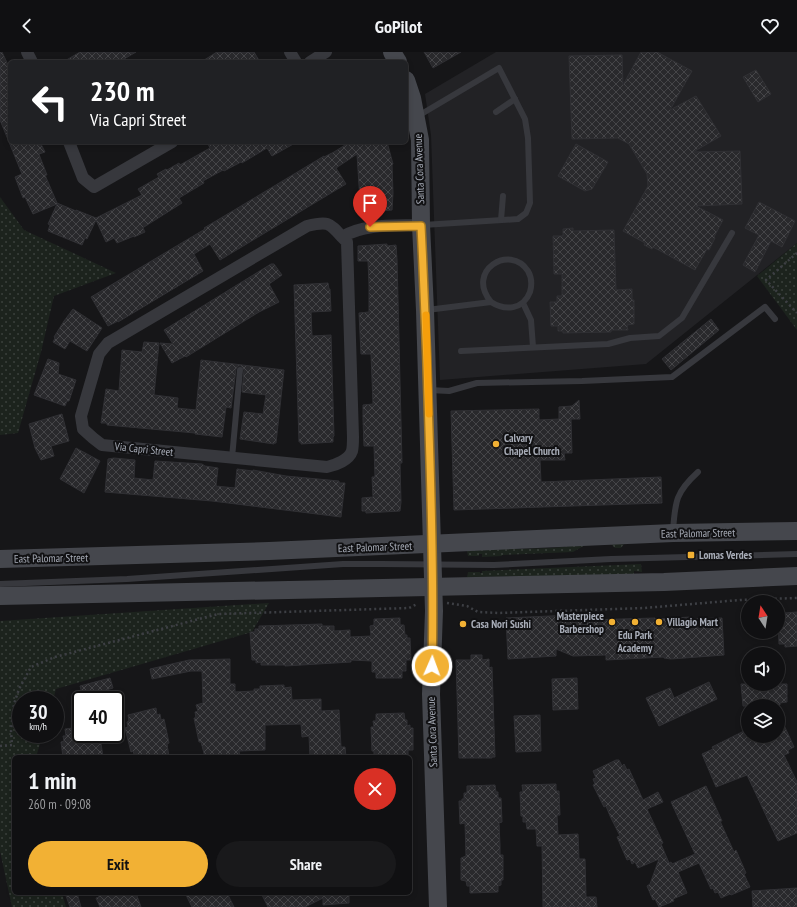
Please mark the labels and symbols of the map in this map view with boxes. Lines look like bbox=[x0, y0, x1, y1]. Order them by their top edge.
street label: Santa Cora Avenue bbox=[411, 133, 427, 204]
pin bbox=[353, 186, 387, 227]
place label: Calvary Chapel Church bbox=[504, 431, 560, 458]
street label: Via Capri Street bbox=[113, 439, 174, 459]
marker: Calvary Chapel Church bbox=[491, 439, 501, 449]
street label: East Palomar Street bbox=[661, 525, 735, 541]
street label: East Palomar Street bbox=[338, 539, 412, 555]
place label: Lomas Verdes bbox=[699, 548, 752, 562]
street label: East Palomar Street bbox=[14, 550, 88, 566]
marker: Lomas Verdes bbox=[686, 550, 696, 560]
north arrow bbox=[741, 595, 785, 639]
place label: Masterpiece Barbershop bbox=[557, 609, 604, 636]
place label: Villagio Mart bbox=[666, 615, 719, 629]
place label: Casa Nori Sushi bbox=[471, 617, 531, 631]
marker: Masterpiece Barbershop bbox=[607, 617, 617, 627]
marker: Edu Park Academy bbox=[630, 617, 640, 627]
marker: Villagio Mart bbox=[654, 617, 664, 627]
marker: Casa Nori Sushi bbox=[458, 619, 468, 629]
place label: Edu Park Academy bbox=[616, 628, 653, 655]
position arrow bbox=[411, 645, 453, 687]
speed limit sign: 40 bbox=[72, 691, 124, 743]
street label: Santa Cora Avenue bbox=[424, 696, 440, 767]

